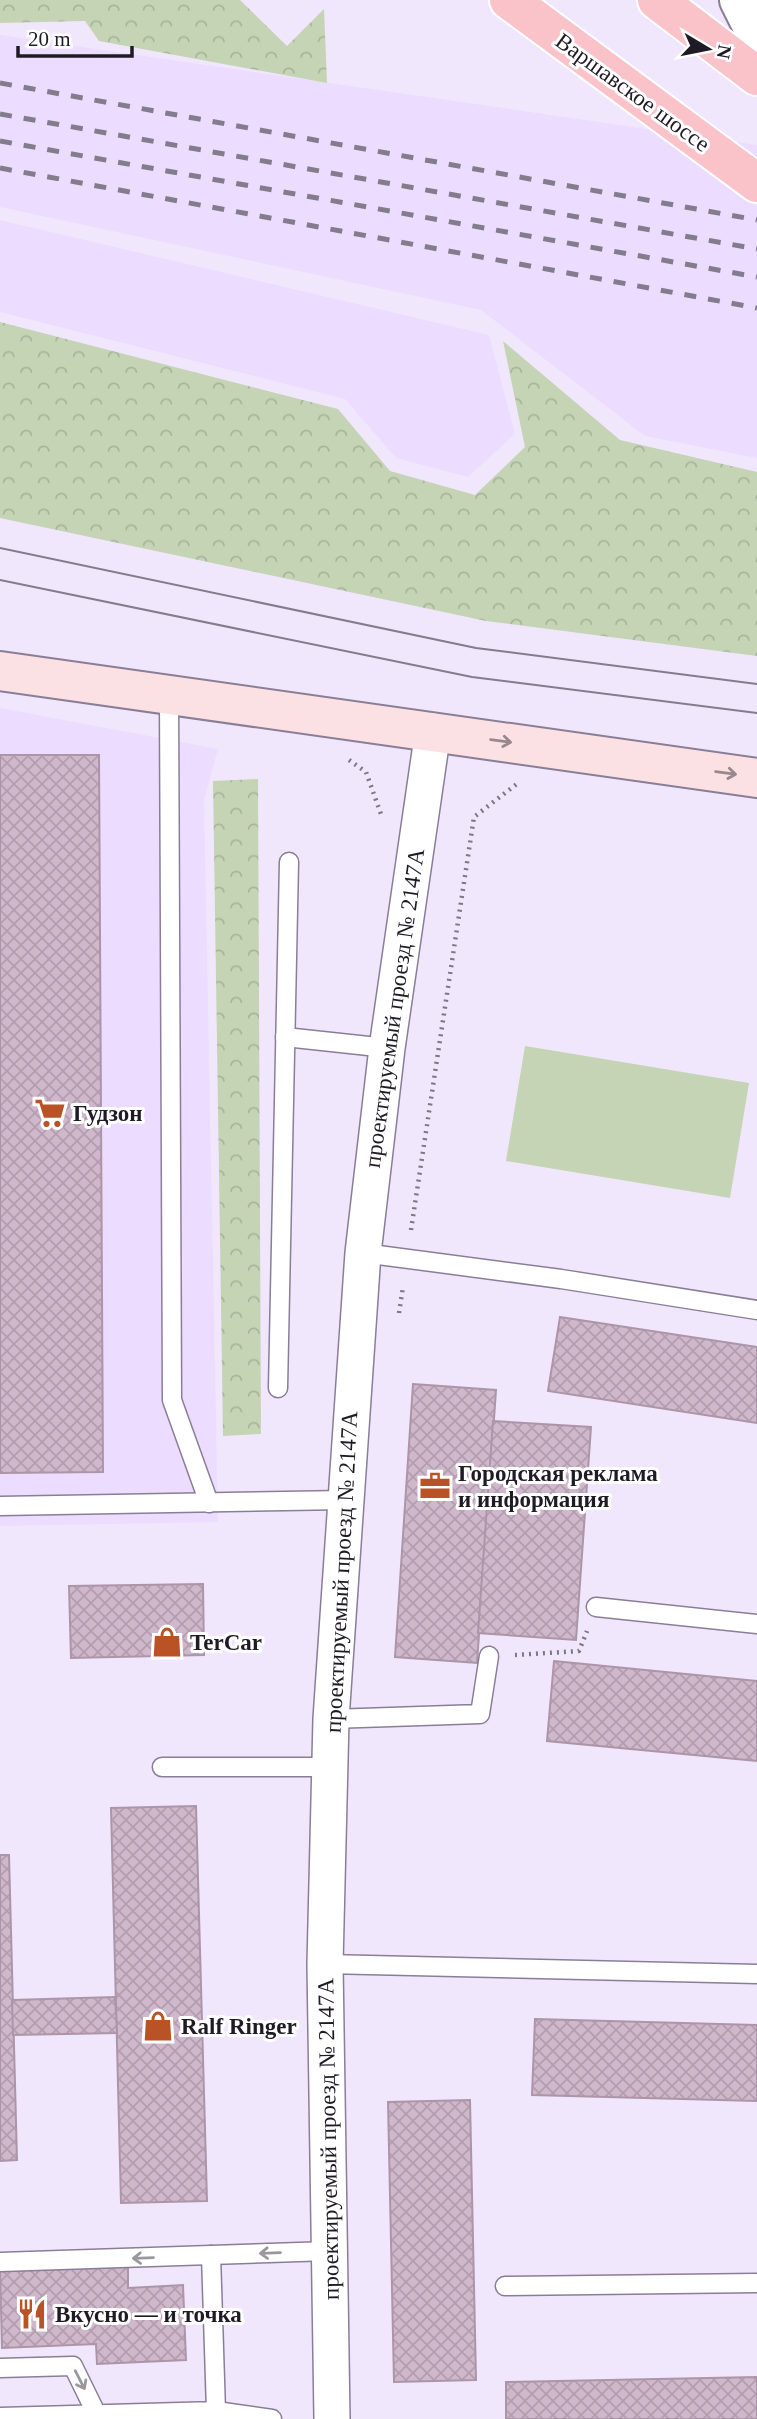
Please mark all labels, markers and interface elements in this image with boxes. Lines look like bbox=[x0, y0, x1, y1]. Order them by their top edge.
scale bar bbox=[18, 14, 131, 58]
north arrow bbox=[673, 14, 743, 84]
text: 20 m bbox=[28, 27, 71, 51]
street label: Варшавское шоссе bbox=[551, 28, 715, 157]
text: N bbox=[713, 43, 736, 61]
one-way arrow bbox=[489, 734, 512, 747]
one-way arrow bbox=[714, 767, 737, 780]
street label: проектируемый проезд № 2147А bbox=[360, 846, 429, 1169]
supermarket icon: Гудзон bbox=[33, 1096, 67, 1130]
place label: Гудзон bbox=[73, 1101, 143, 1126]
street label: проектируемый проезд № 2147А bbox=[321, 1410, 362, 1734]
place label: Городская реклама и информация bbox=[458, 1461, 658, 1512]
office icon: Городская реклама и информация bbox=[418, 1469, 452, 1503]
shop icon: TerCar bbox=[150, 1625, 184, 1659]
place label: TerCar bbox=[190, 1630, 262, 1655]
street label: проектируемый проезд № 2147А bbox=[313, 1977, 344, 2300]
shop icon: Ralf Ringer bbox=[141, 2009, 175, 2043]
place label: Ralf Ringer bbox=[181, 2014, 297, 2039]
one-way arrow bbox=[259, 2247, 282, 2260]
one-way arrow bbox=[131, 2251, 154, 2264]
restaurant icon: Вкусно — и точка bbox=[15, 2297, 49, 2331]
place label: Вкусно — и точка bbox=[55, 2302, 242, 2327]
one-way arrow bbox=[73, 2369, 87, 2390]

